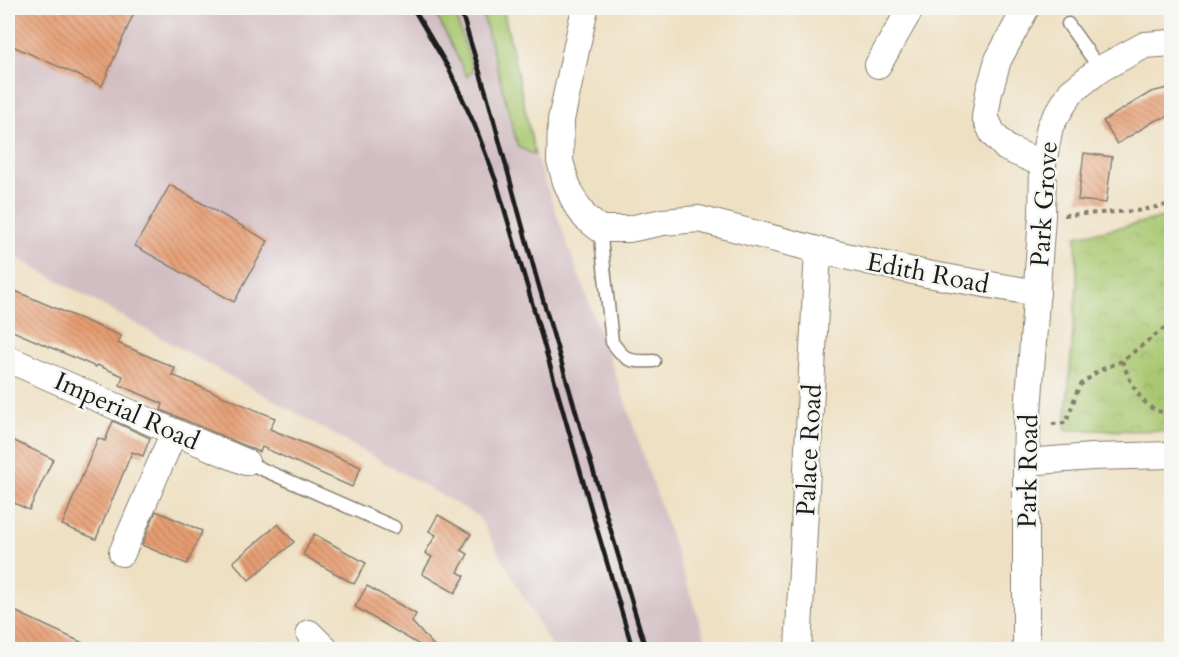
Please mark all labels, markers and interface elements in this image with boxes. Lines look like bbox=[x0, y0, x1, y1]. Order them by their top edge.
street label: Park Grove bbox=[1022, 140, 1066, 268]
street label: Edith Road bbox=[864, 244, 992, 302]
street label: Imperial Road bbox=[49, 363, 205, 459]
street label: Palace Road bbox=[788, 383, 830, 517]
street label: Park Road bbox=[1010, 413, 1046, 528]

